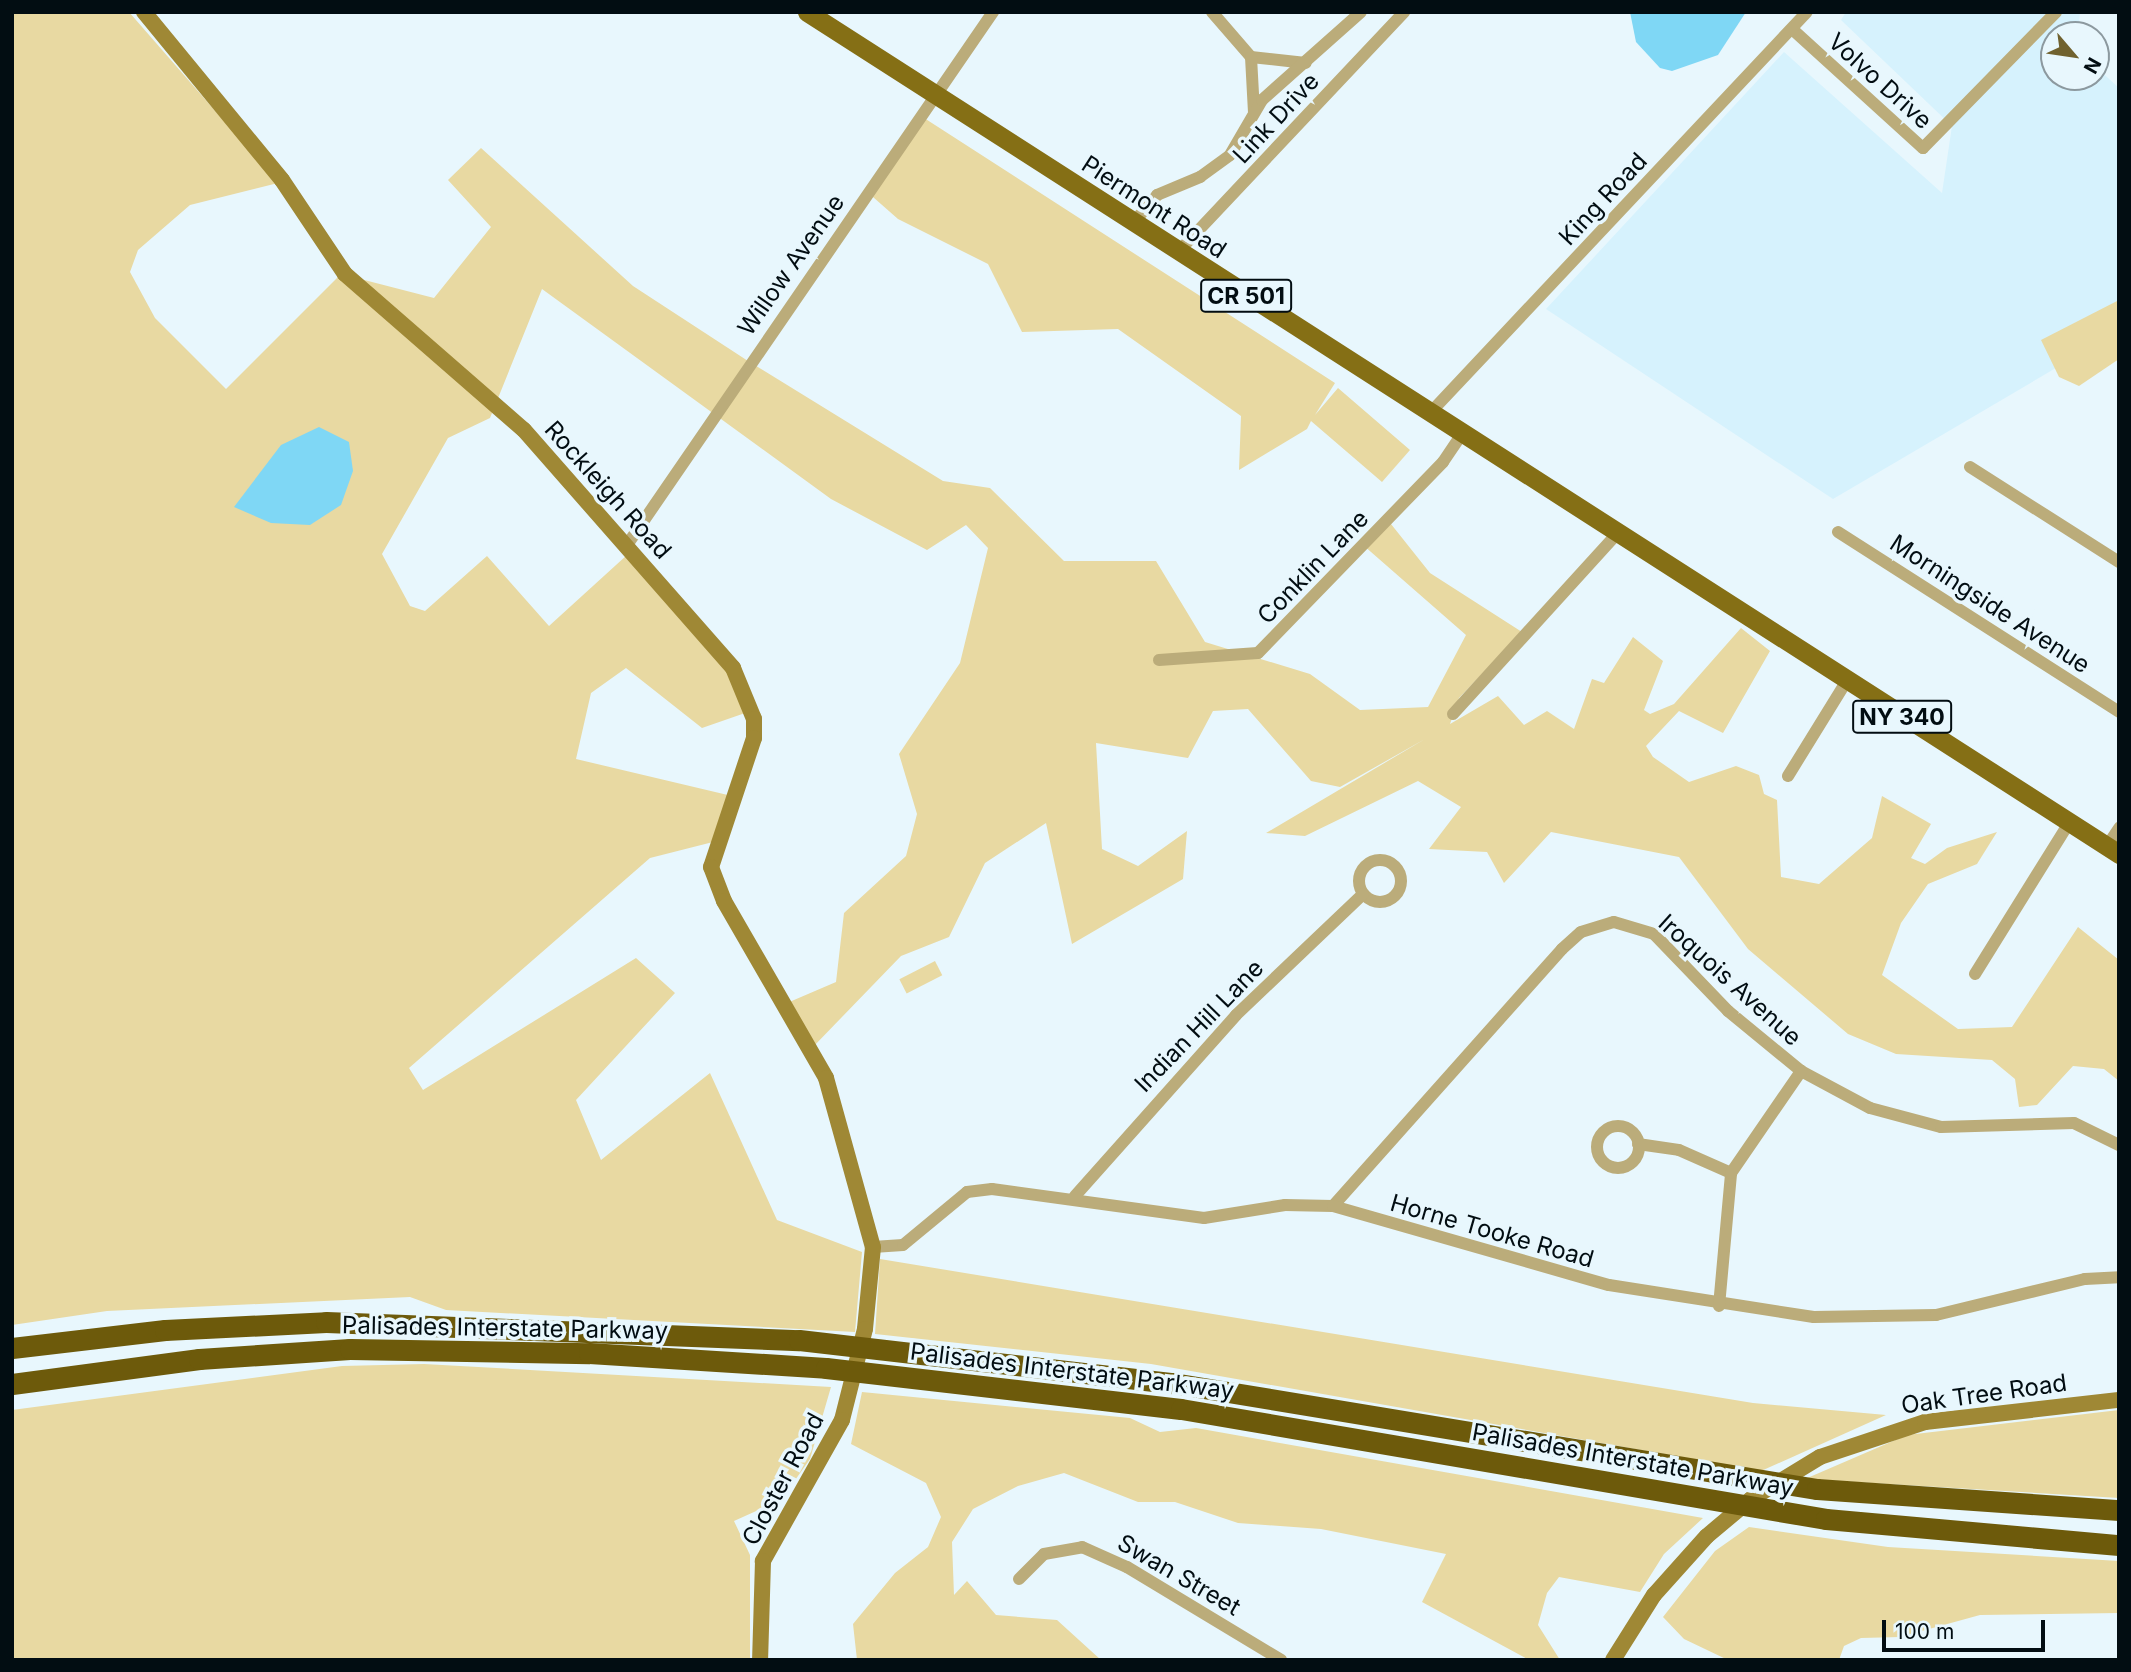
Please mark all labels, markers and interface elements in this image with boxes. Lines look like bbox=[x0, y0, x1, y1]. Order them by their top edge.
north arrow bbox=[2040, 21, 2110, 91]
street label: Volvo Drive bbox=[1822, 27, 1938, 135]
text: N bbox=[2078, 54, 2106, 77]
street label: Link Drive bbox=[1227, 67, 1325, 169]
street label: King Road bbox=[1553, 147, 1653, 251]
street label: Piermont Road bbox=[1076, 150, 1232, 264]
street label: Willow Avenue bbox=[732, 189, 850, 341]
road number: CR 501 bbox=[1199, 276, 1293, 316]
street label: Rockleigh Road bbox=[539, 415, 677, 565]
street label: Conklin Lane bbox=[1252, 504, 1374, 630]
street label: Morningside Avenue bbox=[1885, 529, 2095, 679]
road number: NY 340 bbox=[1851, 698, 1953, 736]
street label: Iroquois Avenue bbox=[1653, 908, 1807, 1052]
street label: Indian Hill Lane bbox=[1129, 954, 1269, 1098]
street label: Horne Tooke Road bbox=[1387, 1188, 1597, 1274]
street label: Palisades Interstate Parkway bbox=[342, 1311, 668, 1345]
street label: Palisades Interstate Parkway bbox=[908, 1337, 1236, 1405]
street label: Oak Tree Road bbox=[1899, 1368, 2069, 1420]
street label: Closter Road bbox=[736, 1408, 830, 1550]
street label: Palisades Interstate Parkway bbox=[1470, 1418, 1796, 1502]
street label: Swan Street bbox=[1112, 1528, 1246, 1622]
scale bar bbox=[1886, 1606, 2049, 1650]
text: 100 m bbox=[1895, 1619, 1954, 1644]

